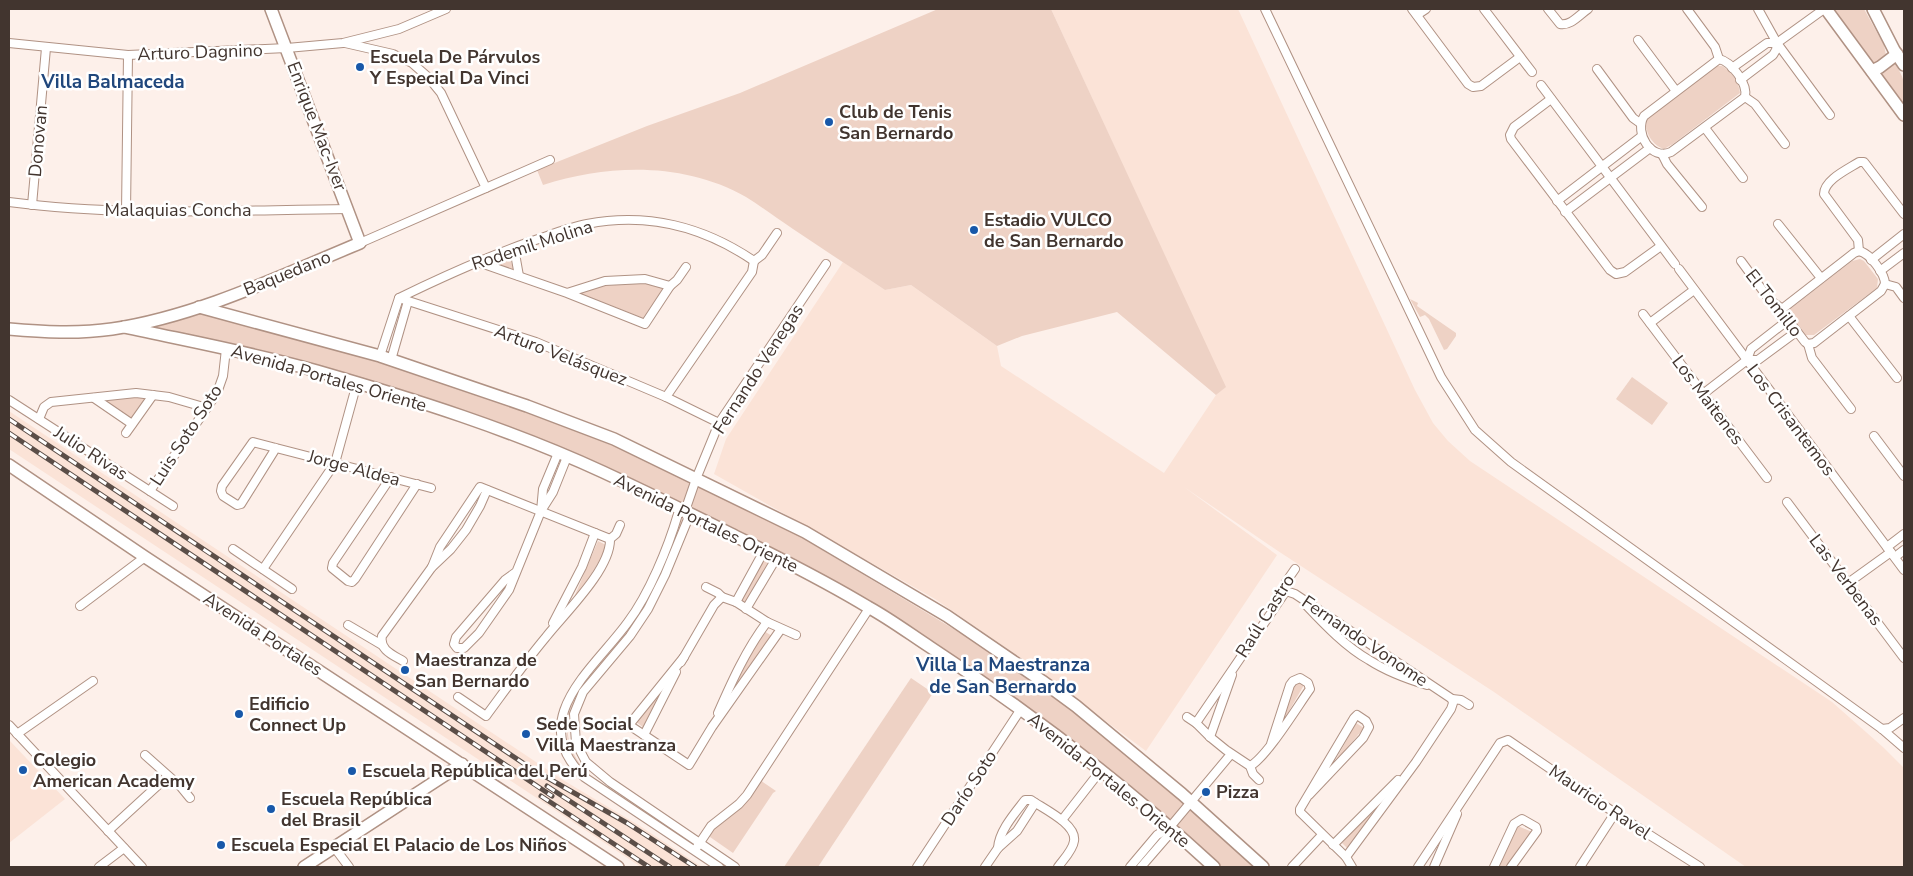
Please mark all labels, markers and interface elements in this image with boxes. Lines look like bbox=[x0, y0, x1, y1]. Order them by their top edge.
street label: Arturo Dagnino bbox=[137, 38, 263, 66]
place label: Escuela De Párvulos Y Especial Da Vinci bbox=[369, 45, 541, 90]
street label: Enrique Mac-Iver bbox=[281, 58, 353, 195]
marker: Escuela De Párvulos Y Especial Da Vinci bbox=[354, 61, 366, 73]
district label: Villa Balmaceda bbox=[40, 69, 185, 95]
place label: Club de Tenis San Bernardo bbox=[839, 100, 953, 145]
street label: Donovan bbox=[23, 104, 53, 178]
marker: Club de Tenis San Bernardo bbox=[823, 116, 835, 128]
street label: Malaquias Concha bbox=[104, 198, 252, 222]
place label: Estadio VULCO de San Bernardo bbox=[984, 208, 1124, 253]
street label: Rodemil Molina bbox=[468, 214, 596, 276]
marker: Estadio VULCO de San Bernardo bbox=[968, 224, 980, 236]
street label: Baquedano bbox=[240, 245, 334, 301]
street label: El Tomillo bbox=[1740, 264, 1808, 342]
street label: Fernando Venegas bbox=[707, 300, 809, 438]
street label: Arturo Velásquez bbox=[491, 319, 631, 391]
street label: Avenida Portales Oriente bbox=[228, 339, 430, 417]
street label: Los Maitenes bbox=[1666, 350, 1750, 450]
street label: Los Crisantemos bbox=[1741, 359, 1841, 481]
street label: Luis Soto Soto bbox=[144, 380, 228, 490]
street label: Julio Rivas bbox=[49, 420, 133, 486]
street label: Jorge Aldea bbox=[304, 444, 403, 492]
street label: Avenida Portales Oriente bbox=[610, 468, 802, 578]
street label: Las Verbenas bbox=[1804, 529, 1888, 631]
street label: Raúl Castro bbox=[1230, 570, 1300, 662]
street label: Avenida Portales bbox=[199, 586, 327, 682]
street label: Fernando Vonome bbox=[1297, 590, 1433, 692]
place label: Maestranza de San Bernardo bbox=[415, 648, 537, 693]
district label: Villa La Maestranza de San Bernardo bbox=[915, 652, 1090, 700]
marker: Maestranza de San Bernardo bbox=[399, 664, 411, 676]
place label: Edificio Connect Up bbox=[249, 692, 346, 737]
street label: Avenida Portales Oriente bbox=[1023, 707, 1195, 853]
marker: Edificio Connect Up bbox=[233, 708, 245, 720]
place label: Sede Social Villa Maestranza bbox=[535, 712, 676, 757]
marker: Sede Social Villa Maestranza bbox=[520, 728, 532, 740]
street label: Darío Soto bbox=[936, 746, 1002, 830]
place label: Colegio American Academy bbox=[33, 748, 195, 793]
place label: Escuela República del Perú bbox=[362, 759, 588, 783]
street label: Mauricio Ravel bbox=[1544, 759, 1656, 845]
marker: Colegio American Academy bbox=[17, 764, 29, 776]
marker: Escuela República del Perú bbox=[346, 765, 358, 777]
place label: Pizza bbox=[1216, 780, 1259, 804]
marker: Pizza bbox=[1200, 786, 1212, 798]
place label: Escuela República del Brasil bbox=[281, 787, 432, 832]
marker: Escuela República del Brasil bbox=[265, 803, 277, 815]
place label: Escuela Especial El Palacio de Los Niños bbox=[231, 833, 567, 857]
marker: Escuela Especial El Palacio de Los Niños bbox=[215, 839, 227, 851]

